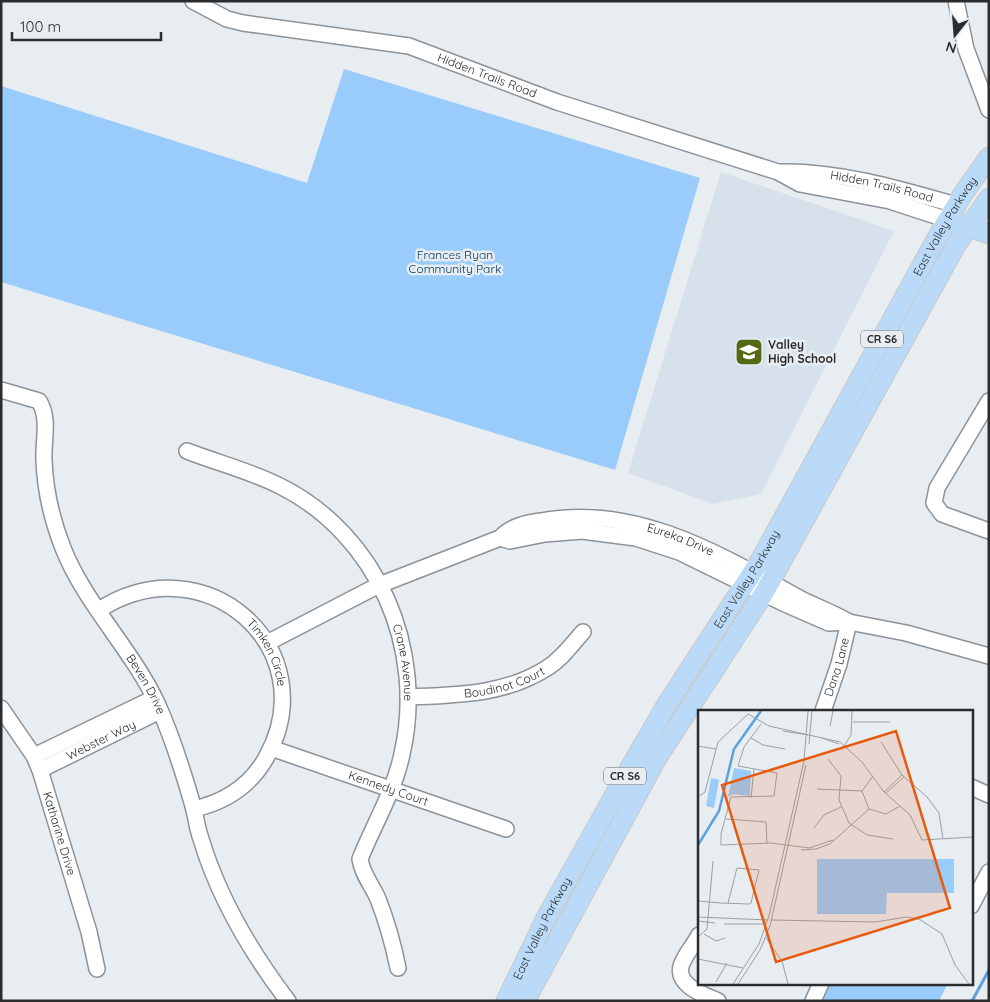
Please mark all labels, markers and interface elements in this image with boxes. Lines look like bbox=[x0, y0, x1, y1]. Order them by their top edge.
scale bar bbox=[12, 10, 161, 42]
north arrow bbox=[930, 10, 980, 60]
text: 100 m bbox=[20, 17, 61, 36]
text: N bbox=[944, 37, 959, 58]
street label: Hidden Trails Road bbox=[435, 49, 539, 101]
street label: Hidden Trails Road bbox=[829, 167, 935, 205]
street label: East Valley Parkway bbox=[910, 173, 980, 279]
park label: Frances Ryan Community Park bbox=[409, 247, 501, 276]
road number: CR S6 bbox=[861, 330, 903, 348]
school or university icon: Valley High School bbox=[734, 337, 764, 367]
place label: Valley High School bbox=[768, 337, 836, 366]
street label: Eureka Drive bbox=[645, 519, 717, 559]
street label: East Valley Parkway bbox=[710, 527, 782, 631]
street label: Timken Circle bbox=[244, 615, 290, 687]
street label: Crane Avenue bbox=[390, 622, 416, 701]
street label: Dana Lane bbox=[820, 636, 852, 698]
street label: Beven Drive bbox=[123, 651, 169, 717]
street label: Boudinot Court bbox=[463, 663, 547, 701]
inset map bbox=[698, 710, 972, 984]
street label: Webster Way bbox=[64, 716, 138, 763]
street label: Kennedy Court bbox=[347, 767, 430, 809]
road number: CR S6 bbox=[604, 768, 646, 784]
street label: Katharine Drive bbox=[40, 790, 80, 877]
street label: East Valley Parkway bbox=[509, 874, 574, 982]

